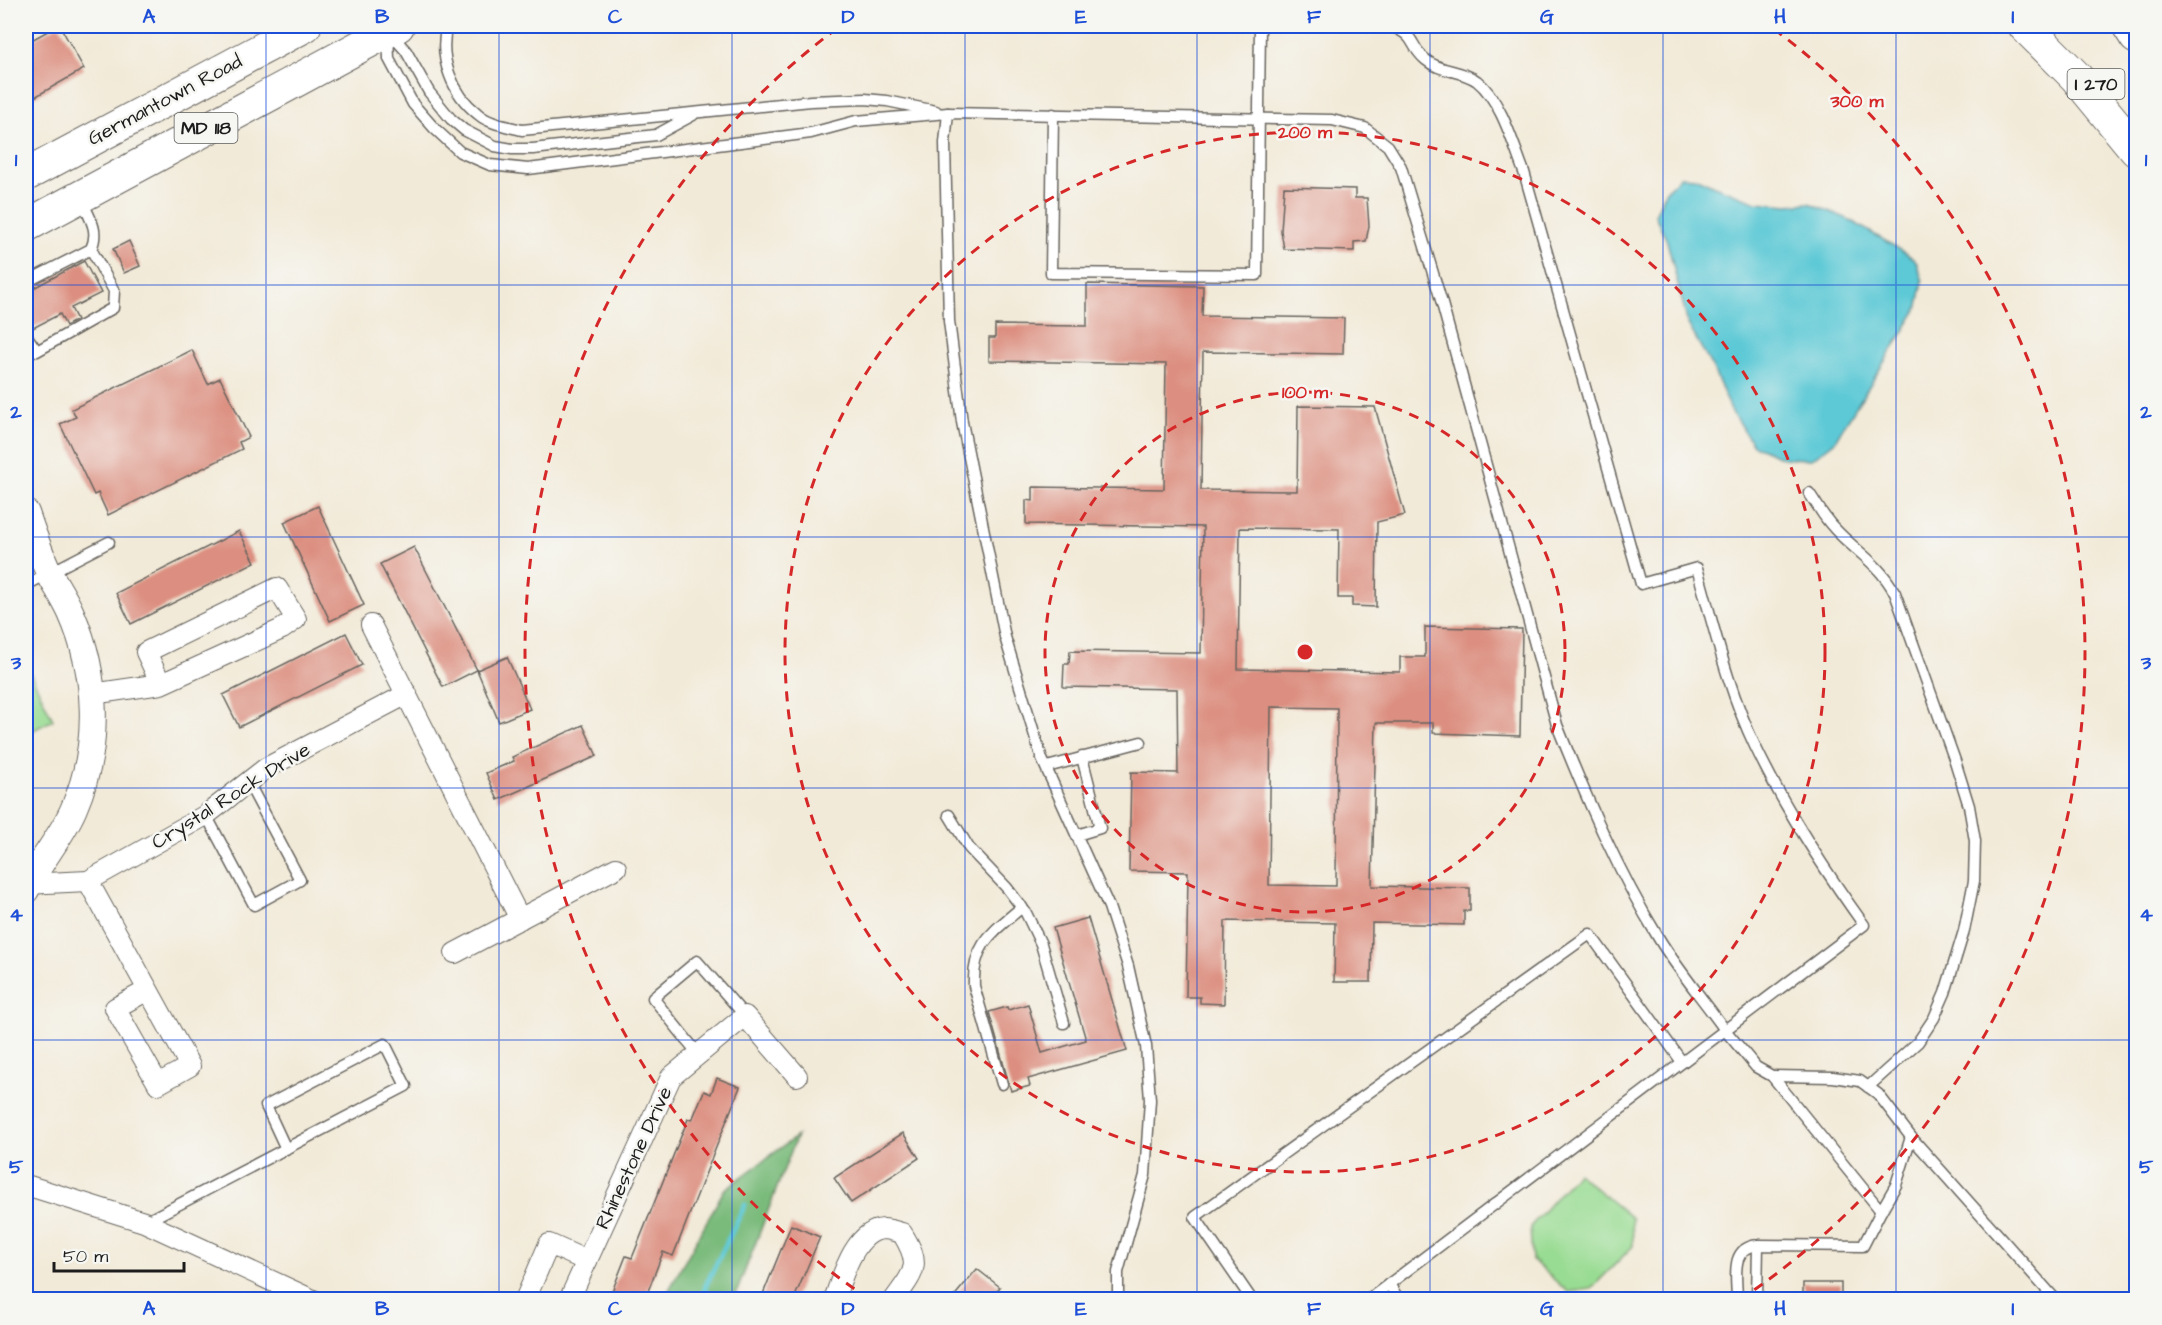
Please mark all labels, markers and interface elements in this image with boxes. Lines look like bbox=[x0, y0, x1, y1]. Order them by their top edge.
text: A bbox=[143, 3, 156, 31]
text: B bbox=[375, 3, 390, 31]
text: C bbox=[608, 3, 623, 31]
text: D bbox=[842, 3, 855, 31]
text: E bbox=[1075, 3, 1087, 31]
text: F bbox=[1307, 3, 1322, 31]
text: G bbox=[1540, 3, 1554, 31]
text: H bbox=[1774, 3, 1786, 31]
text: I bbox=[2011, 3, 2015, 31]
street label: Germantown Road bbox=[83, 48, 247, 152]
road number: I 270 bbox=[2068, 69, 2124, 99]
text: 300 m bbox=[1829, 89, 1885, 114]
road number: MD 118 bbox=[174, 113, 238, 143]
text: 200 m bbox=[1277, 120, 1333, 145]
text: 1 bbox=[15, 146, 18, 174]
text: 1 bbox=[2145, 146, 2148, 174]
text: 100 m bbox=[1282, 380, 1329, 405]
text: 2 bbox=[9, 398, 22, 426]
text: 2 bbox=[2139, 398, 2152, 426]
centre of rings bbox=[1295, 642, 1315, 662]
text: 3 bbox=[10, 649, 22, 677]
text: 3 bbox=[2140, 649, 2152, 677]
street label: Crystal Rock Drive bbox=[146, 736, 316, 857]
text: 4 bbox=[9, 901, 23, 929]
text: 4 bbox=[2139, 901, 2153, 929]
street label: Rhinestone Drive bbox=[589, 1082, 679, 1234]
text: 5 bbox=[9, 1153, 24, 1181]
text: 5 bbox=[2139, 1153, 2154, 1181]
scale bar bbox=[54, 1235, 184, 1273]
text: 50 m bbox=[63, 1244, 108, 1269]
text: A bbox=[143, 1295, 156, 1323]
text: B bbox=[375, 1295, 390, 1323]
text: C bbox=[608, 1295, 623, 1323]
text: D bbox=[842, 1295, 855, 1323]
text: E bbox=[1075, 1295, 1087, 1323]
text: F bbox=[1307, 1295, 1322, 1323]
text: G bbox=[1540, 1295, 1554, 1323]
text: H bbox=[1774, 1295, 1786, 1323]
text: I bbox=[2011, 1295, 2015, 1323]

